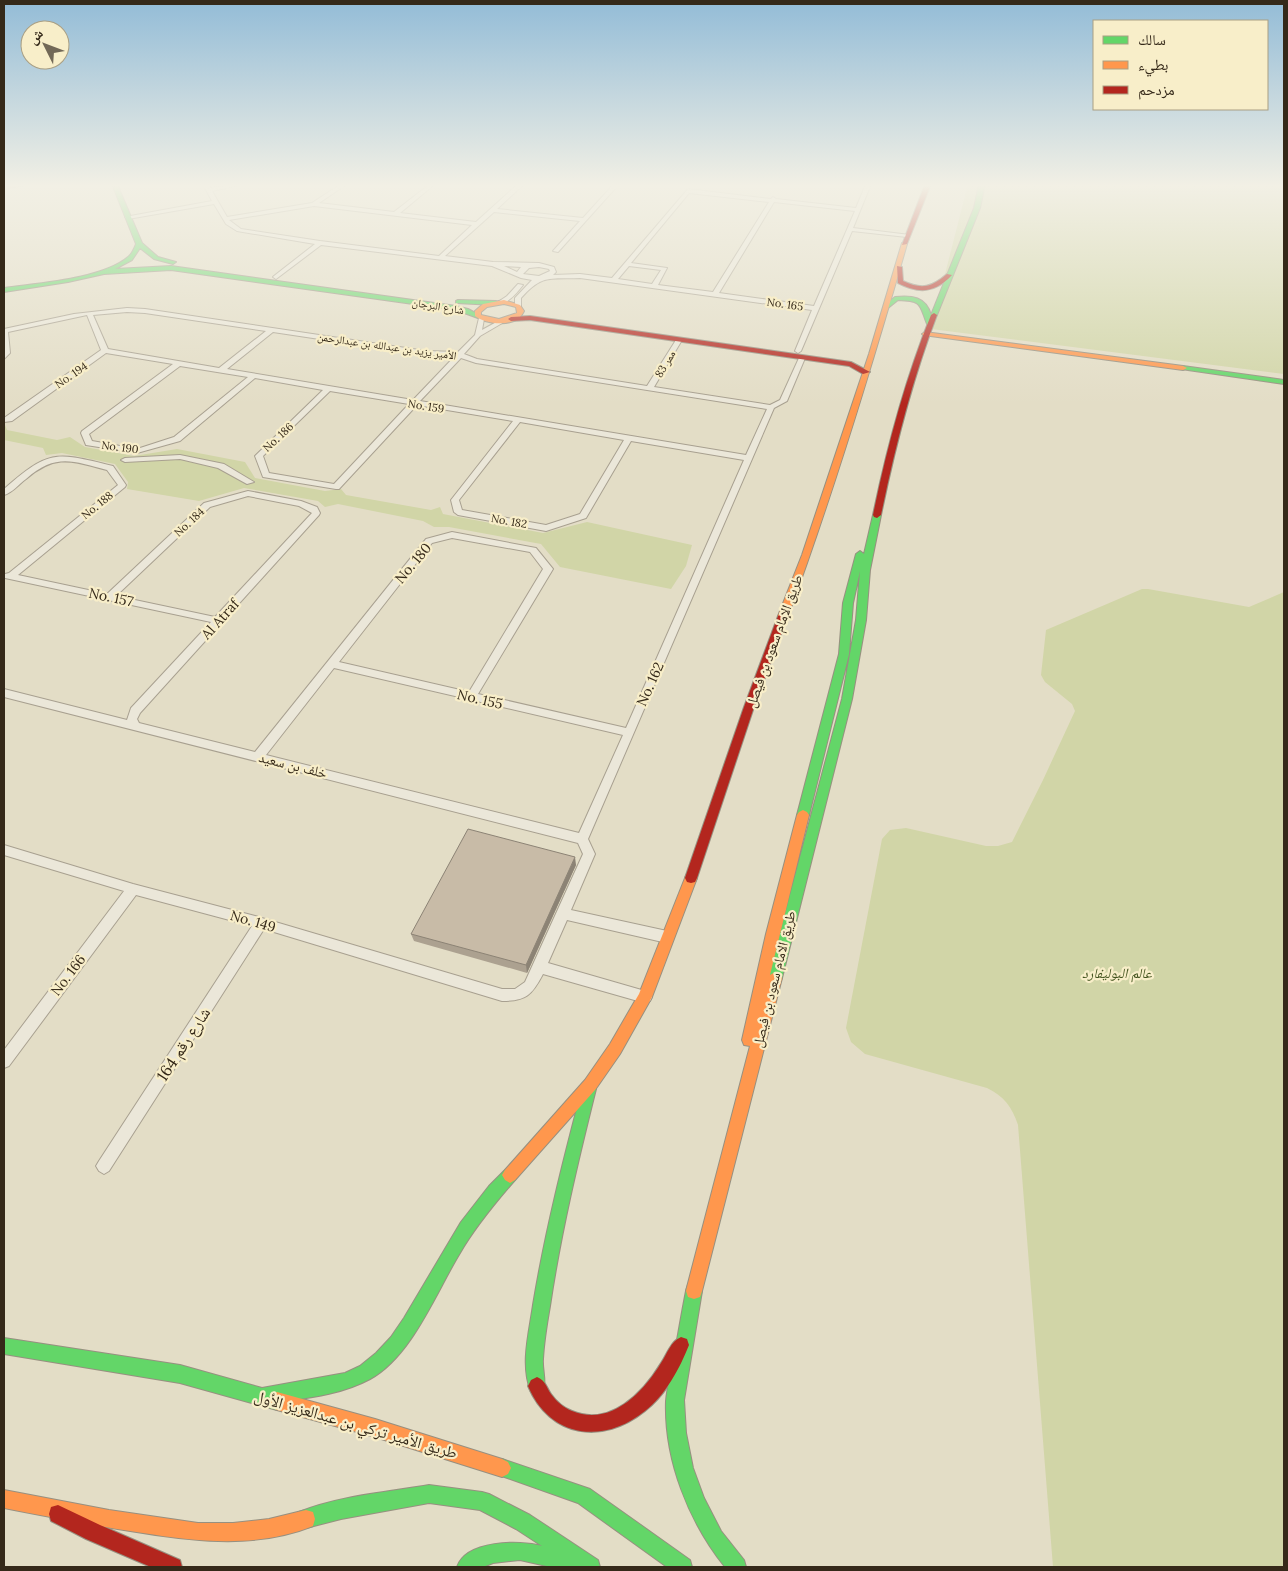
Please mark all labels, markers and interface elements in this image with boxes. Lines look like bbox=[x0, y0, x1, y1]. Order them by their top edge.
north arrow bbox=[20, 20, 70, 70]
legend bbox=[1093, 20, 1268, 110]
text: ش bbox=[24, 25, 47, 48]
text: سالك bbox=[1138, 30, 1166, 49]
text: بطيء bbox=[1138, 55, 1168, 77]
text: مزدحم bbox=[1138, 80, 1175, 100]
street label: شارع البرجان bbox=[411, 295, 465, 317]
street label: No. 165 bbox=[766, 295, 804, 313]
street label: الأمير يزيد بن عبدالله بن عبدالرحمن bbox=[317, 329, 457, 363]
street label: ممر 83 bbox=[651, 348, 679, 380]
street label: No. 194 bbox=[52, 359, 90, 391]
street label: No. 159 bbox=[407, 396, 445, 416]
street label: No. 186 bbox=[260, 419, 296, 455]
street label: No. 190 bbox=[101, 438, 140, 456]
street label: No. 188 bbox=[78, 488, 116, 522]
street label: No. 184 bbox=[171, 504, 207, 540]
street label: No. 182 bbox=[490, 511, 528, 531]
street label: No. 180 bbox=[391, 539, 435, 587]
street label: طريق الإمام سعود بن فيصل bbox=[742, 572, 807, 710]
street label: No. 157 bbox=[87, 584, 135, 611]
street label: Al Atraf bbox=[196, 594, 244, 644]
street label: No. 162 bbox=[632, 659, 668, 709]
street label: No. 155 bbox=[455, 685, 505, 713]
street label: خلف بن سعيد bbox=[257, 748, 329, 782]
street label: No. 149 bbox=[228, 906, 278, 936]
street label: طريق الامام سعود بن فيصل bbox=[748, 909, 801, 1049]
street label: No. 166 bbox=[47, 951, 89, 999]
park label: عالم البوليفارد bbox=[1082, 964, 1153, 983]
street label: شارع رقم 164 bbox=[152, 1003, 215, 1085]
street label: طريق الأمير تركي بن عبدالعزيز الأول bbox=[251, 1385, 460, 1466]

